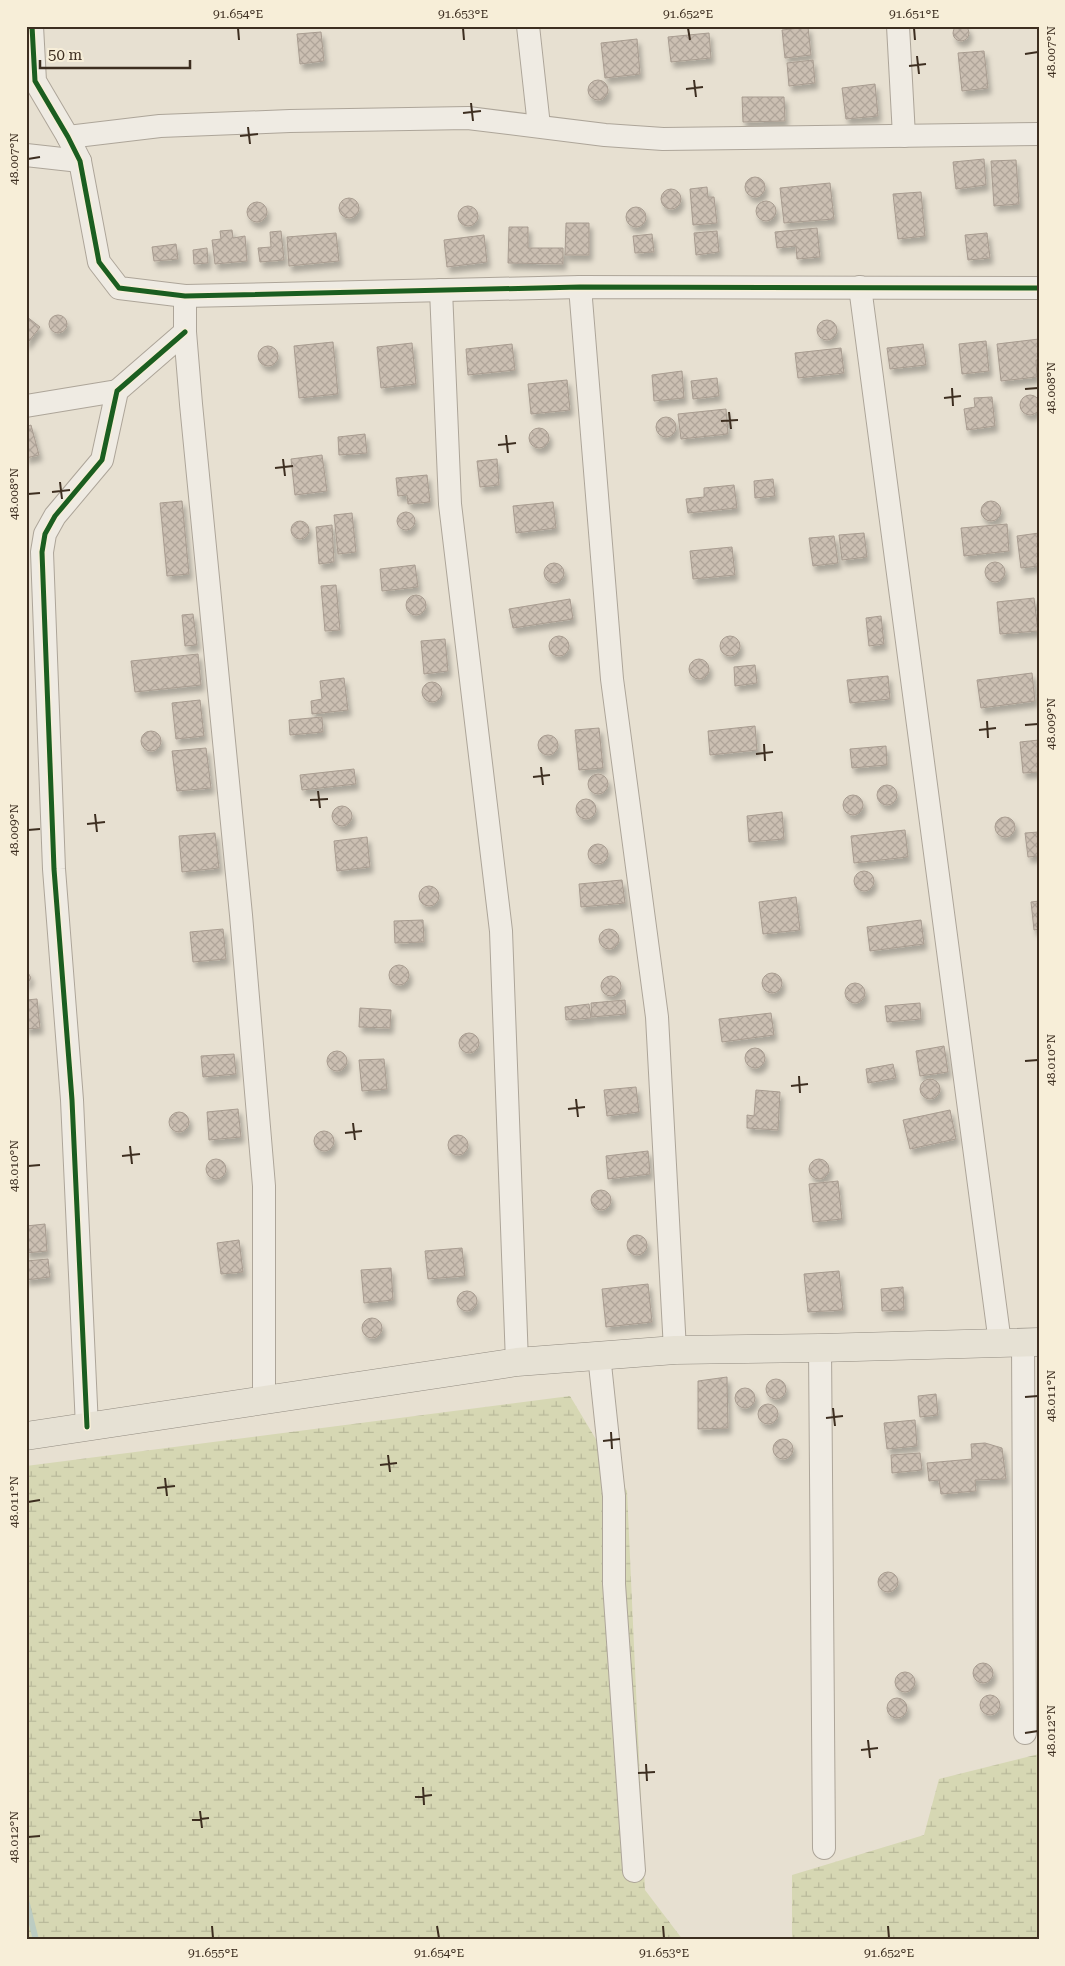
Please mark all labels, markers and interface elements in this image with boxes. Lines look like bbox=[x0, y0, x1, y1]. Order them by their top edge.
text: 91.654°E bbox=[213, 7, 263, 21]
text: 91.653°E bbox=[438, 7, 488, 21]
text: 91.652°E bbox=[663, 7, 713, 21]
text: 91.651°E bbox=[889, 7, 939, 21]
text: 48.007°N bbox=[1044, 26, 1058, 78]
scale bar bbox=[40, 38, 190, 70]
text: 50 m bbox=[48, 46, 83, 64]
text: 48.007°N bbox=[7, 133, 21, 185]
text: 48.008°N bbox=[1044, 362, 1058, 414]
text: 48.008°N bbox=[7, 468, 21, 520]
text: 48.009°N bbox=[1044, 698, 1058, 750]
text: 48.009°N bbox=[7, 804, 21, 856]
text: 48.010°N bbox=[1044, 1034, 1058, 1086]
text: 48.010°N bbox=[7, 1140, 21, 1192]
text: 48.011°N bbox=[1044, 1370, 1058, 1422]
text: 48.011°N bbox=[7, 1476, 21, 1528]
text: 48.012°N bbox=[1044, 1705, 1058, 1757]
text: 48.012°N bbox=[7, 1811, 21, 1863]
text: 91.655°E bbox=[188, 1946, 238, 1960]
text: 91.654°E bbox=[414, 1946, 464, 1960]
text: 91.653°E bbox=[639, 1946, 689, 1960]
text: 91.652°E bbox=[864, 1946, 914, 1960]

